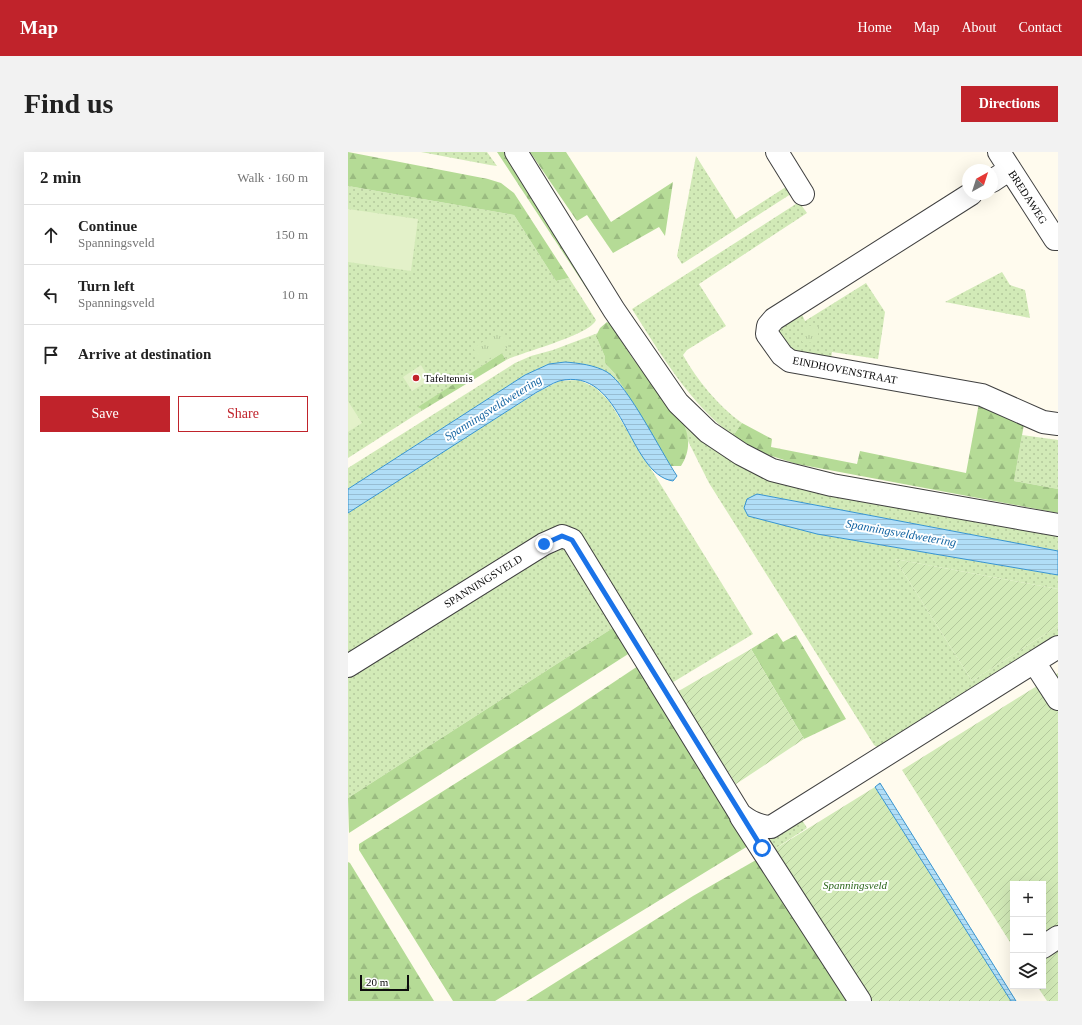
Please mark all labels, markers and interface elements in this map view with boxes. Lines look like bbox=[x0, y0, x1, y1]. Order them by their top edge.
text: Map bbox=[20, 17, 58, 38]
text: Home bbox=[858, 20, 892, 35]
text: Map bbox=[914, 20, 939, 35]
text: About bbox=[961, 20, 996, 35]
text: Contact bbox=[1018, 20, 1062, 35]
button: Directions bbox=[961, 86, 1058, 122]
text: Find us bbox=[24, 88, 114, 119]
north arrow bbox=[962, 164, 998, 200]
text: 2 min bbox=[40, 168, 81, 187]
street label: BREDAWEG bbox=[1006, 168, 1050, 226]
text: Walk · 160 m bbox=[237, 170, 308, 185]
text: Continue bbox=[78, 218, 137, 234]
icon: ahead bbox=[40, 224, 62, 246]
text: 150 m bbox=[275, 227, 308, 242]
text: Spanningsveld bbox=[78, 235, 155, 250]
text: Turn left bbox=[78, 278, 135, 294]
icon: left bbox=[40, 284, 62, 306]
text: 10 m bbox=[282, 287, 308, 302]
text: Spanningsveld bbox=[78, 295, 155, 310]
icon: arrive bbox=[40, 344, 62, 366]
text: Arrive at destination bbox=[78, 346, 211, 362]
street label: EINDHOVENSTRAAT bbox=[792, 354, 899, 386]
place label: Tafeltennis bbox=[424, 372, 473, 384]
water label: Spanningsveldwetering bbox=[442, 372, 544, 444]
marker: Tafeltennis bbox=[411, 373, 421, 383]
button: Save bbox=[40, 396, 170, 432]
button: Share bbox=[178, 396, 308, 432]
water label: Spanningsveldwetering bbox=[845, 516, 957, 550]
route end bbox=[535, 535, 553, 553]
street label: SPANNINGSVELD bbox=[442, 552, 524, 610]
route start bbox=[753, 839, 771, 857]
park label: Spanningsveld bbox=[823, 879, 888, 891]
map controls bbox=[1010, 881, 1046, 989]
button: + bbox=[1010, 881, 1046, 917]
button: − bbox=[1010, 917, 1046, 953]
button: layers bbox=[1010, 953, 1046, 989]
scale bar bbox=[360, 973, 409, 992]
text: 20 m bbox=[366, 976, 388, 988]

